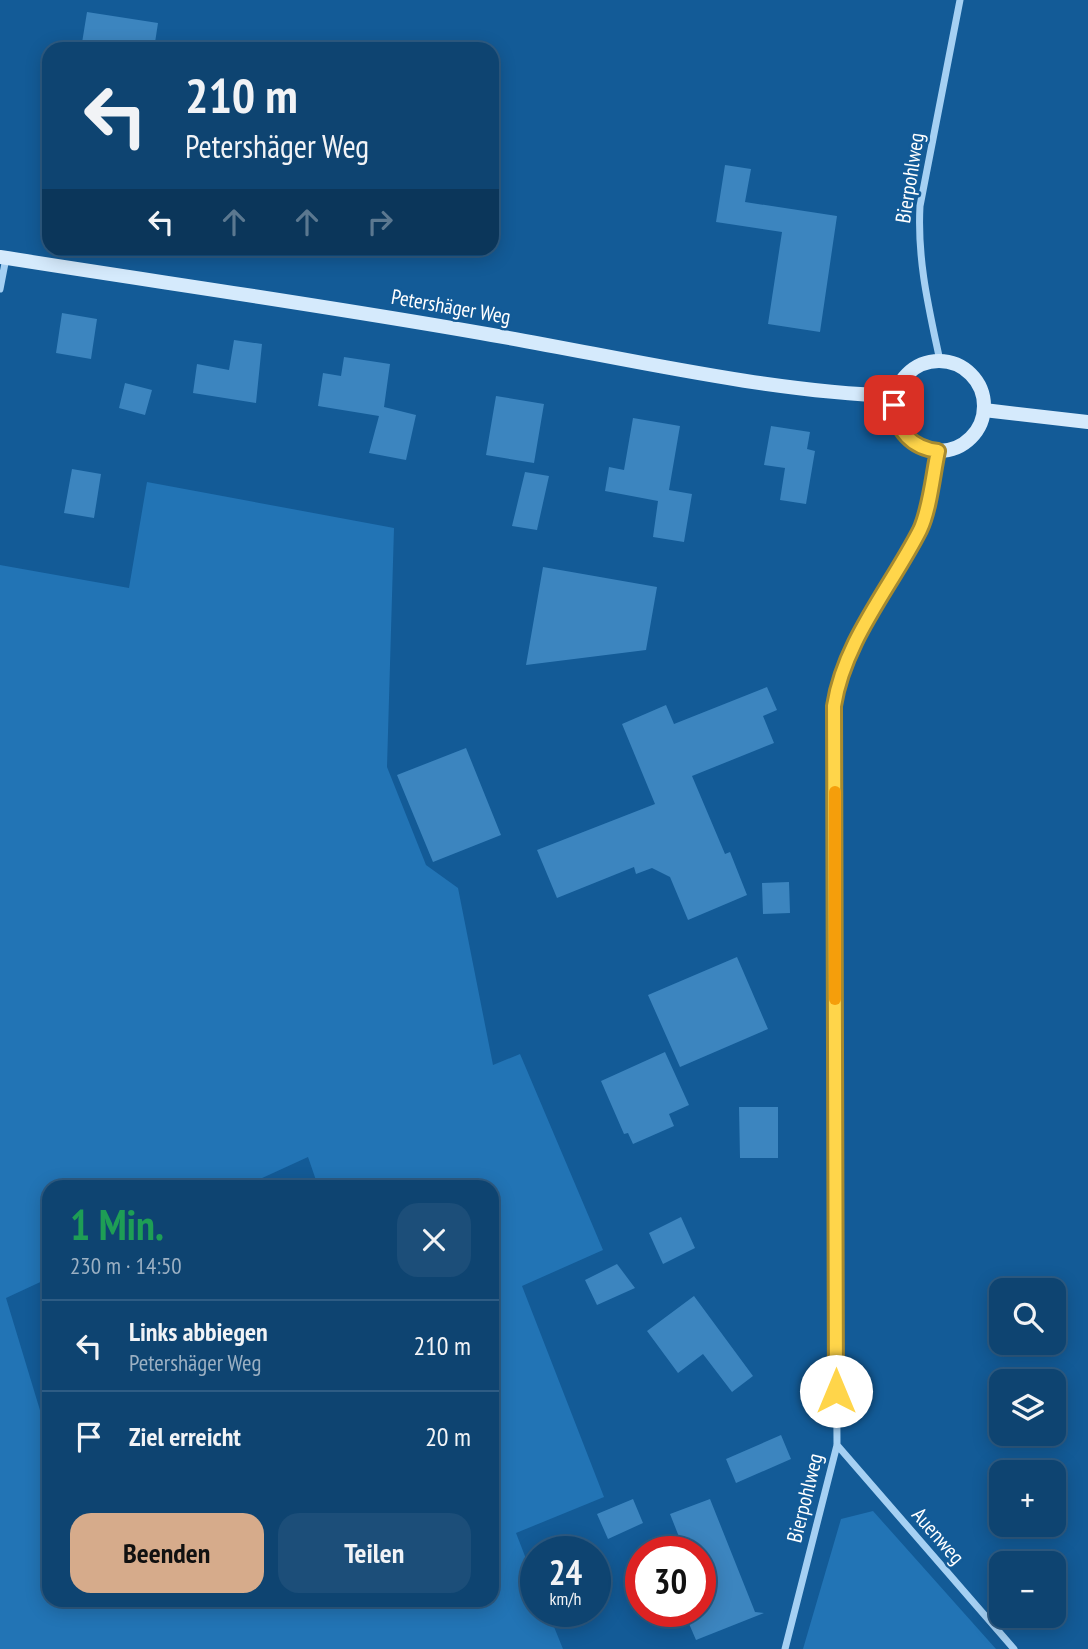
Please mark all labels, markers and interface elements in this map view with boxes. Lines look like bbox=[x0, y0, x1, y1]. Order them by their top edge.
text: 210 m bbox=[185, 63, 298, 127]
icon: left bbox=[70, 70, 161, 161]
text: Petershäger Weg bbox=[185, 125, 369, 167]
street label: Bierpohlweg bbox=[889, 131, 930, 225]
icon: left bbox=[142, 203, 180, 241]
icon: ahead bbox=[215, 203, 253, 241]
icon: ahead bbox=[288, 203, 326, 241]
icon: right bbox=[361, 203, 399, 241]
street label: Petershäger Weg bbox=[389, 283, 513, 330]
pin bbox=[864, 375, 924, 435]
icon: arrive bbox=[875, 386, 913, 424]
text: 1 Min. bbox=[70, 1197, 164, 1252]
button: close bbox=[397, 1203, 471, 1277]
text: 230 m · 14:50 bbox=[70, 1251, 182, 1280]
map controls bbox=[989, 1278, 1066, 1628]
button: search bbox=[989, 1278, 1066, 1355]
text: Links abbiegen bbox=[129, 1315, 268, 1348]
icon: left bbox=[70, 1327, 108, 1365]
text: 210 m bbox=[413, 1329, 471, 1362]
text: Petershäger Weg bbox=[129, 1348, 261, 1377]
position arrow bbox=[799, 1354, 873, 1428]
button: layers bbox=[989, 1369, 1066, 1446]
icon: arrive bbox=[70, 1418, 108, 1456]
text: Ziel erreicht bbox=[129, 1420, 241, 1453]
text: 20 m bbox=[425, 1420, 471, 1453]
street label: Bierpohlweg bbox=[780, 1450, 829, 1545]
button: + bbox=[989, 1460, 1066, 1537]
street label: Auenweg bbox=[906, 1502, 970, 1570]
button: Beenden bbox=[70, 1513, 264, 1593]
button: Teilen bbox=[278, 1513, 471, 1593]
speed limit sign: 30 bbox=[625, 1536, 716, 1627]
text: 24 bbox=[549, 1549, 582, 1595]
button: − bbox=[989, 1551, 1066, 1628]
text: km/h bbox=[550, 1587, 581, 1610]

